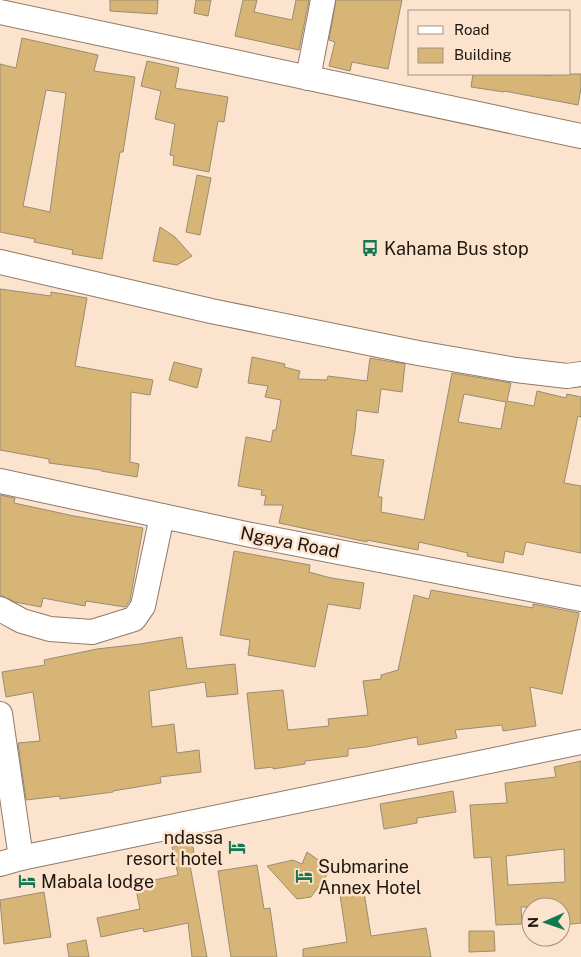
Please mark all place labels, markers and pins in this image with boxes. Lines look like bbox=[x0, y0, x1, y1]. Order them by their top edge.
bus stop icon: Kahama Bus stop bbox=[360, 238, 380, 258]
place label: Kahama Bus stop bbox=[384, 238, 529, 259]
place label: ndassa resort hotel bbox=[126, 827, 223, 869]
hotel icon: ndassa resort hotel bbox=[227, 837, 247, 857]
place label: Submarine Annex Hotel bbox=[318, 856, 422, 898]
hotel icon: Submarine Annex Hotel bbox=[294, 866, 314, 886]
hotel icon: Mabala lodge bbox=[17, 871, 37, 891]
place label: Mabala lodge bbox=[41, 871, 154, 892]

